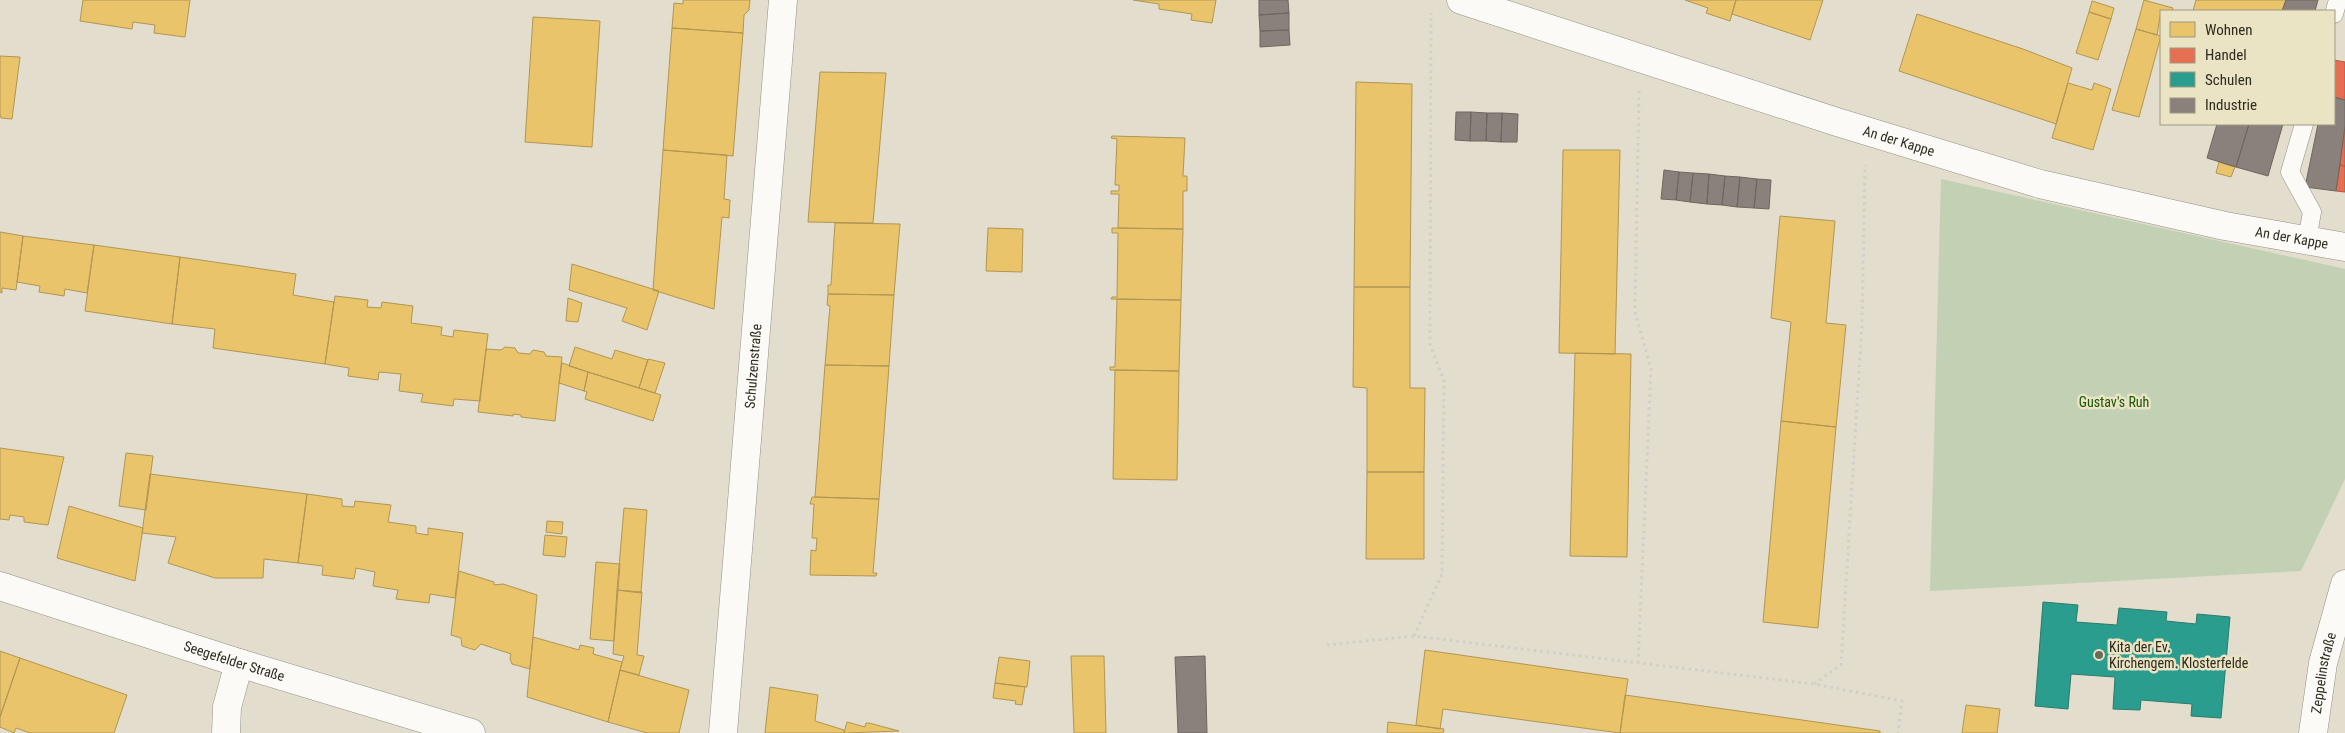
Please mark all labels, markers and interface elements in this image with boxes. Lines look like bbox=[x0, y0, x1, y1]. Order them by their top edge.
legend bbox=[2160, 10, 2335, 125]
text: Wohnen bbox=[2205, 21, 2253, 39]
text: Handel bbox=[2205, 46, 2247, 64]
text: Schulen bbox=[2205, 71, 2252, 89]
text: Industrie bbox=[2205, 96, 2257, 114]
street label: An der Kappe bbox=[1861, 122, 1937, 159]
street label: An der Kappe bbox=[2254, 223, 2330, 252]
street label: Schulzenstraße bbox=[742, 323, 764, 409]
park label: Gustav's Ruh bbox=[2079, 394, 2149, 410]
street label: Zeppelinstraße bbox=[2308, 630, 2339, 715]
street label: Seegefelder Straße bbox=[182, 638, 287, 684]
place label: Kita der Ev. Kirchengem. Klosterfelde bbox=[2109, 639, 2249, 671]
marker: Kita der Ev. Kirchengem. Klosterfelde bbox=[2093, 649, 2105, 661]

